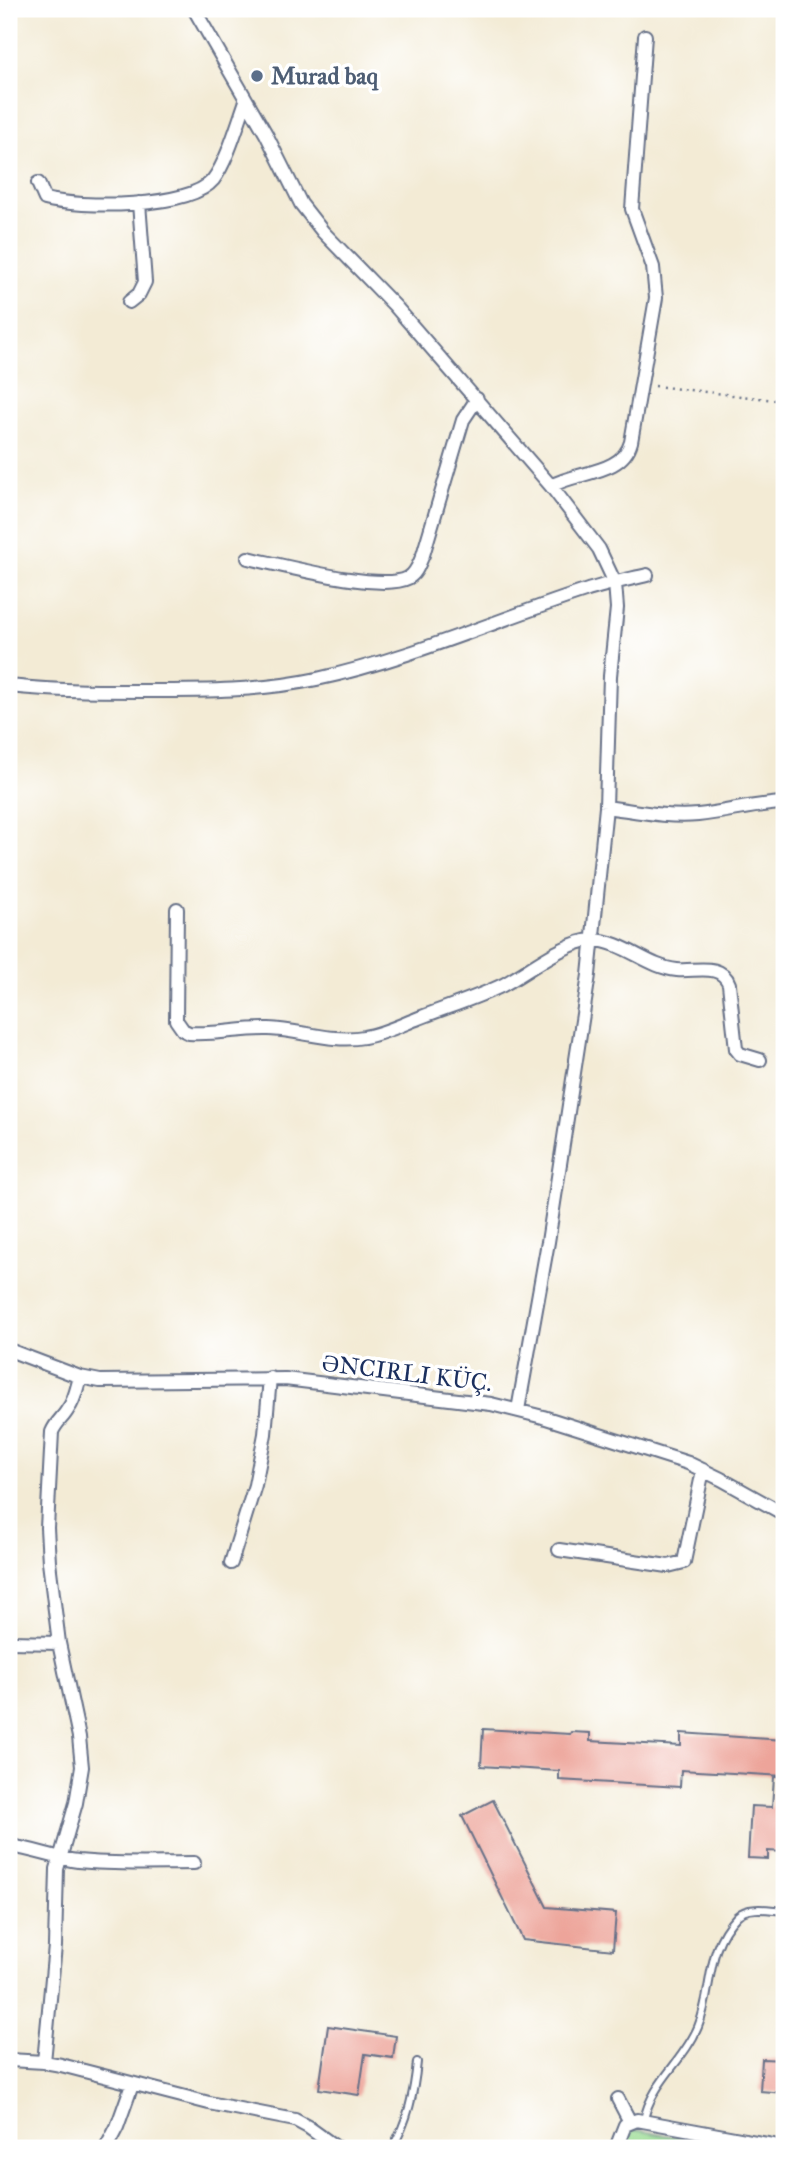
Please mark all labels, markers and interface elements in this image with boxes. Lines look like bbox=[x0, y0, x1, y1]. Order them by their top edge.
place label: Murad baq bbox=[271, 61, 379, 91]
marker: Murad baq bbox=[249, 68, 265, 84]
street label: ƏNCIRLI KÜÇ. bbox=[320, 1348, 494, 1398]

